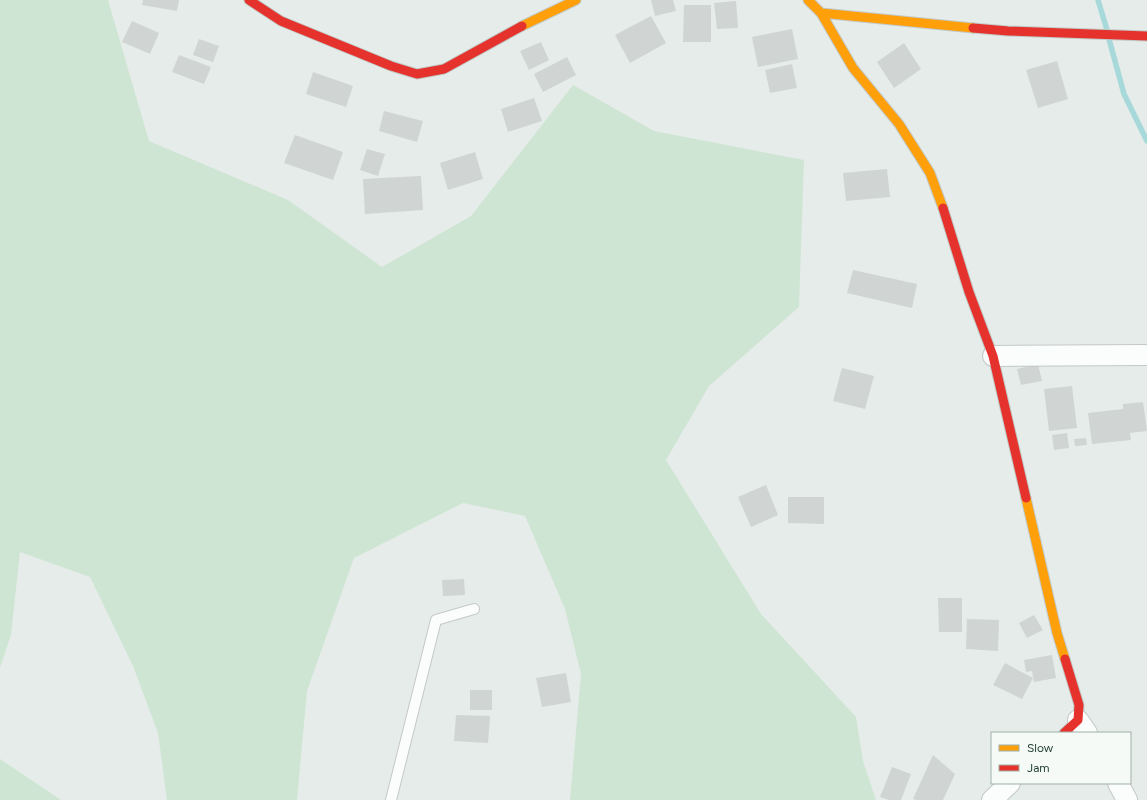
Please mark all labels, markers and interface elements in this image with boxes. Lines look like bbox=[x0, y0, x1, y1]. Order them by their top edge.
legend bbox=[991, 732, 1131, 784]
text: Slow bbox=[1027, 741, 1054, 755]
text: Jam bbox=[1027, 761, 1050, 775]

